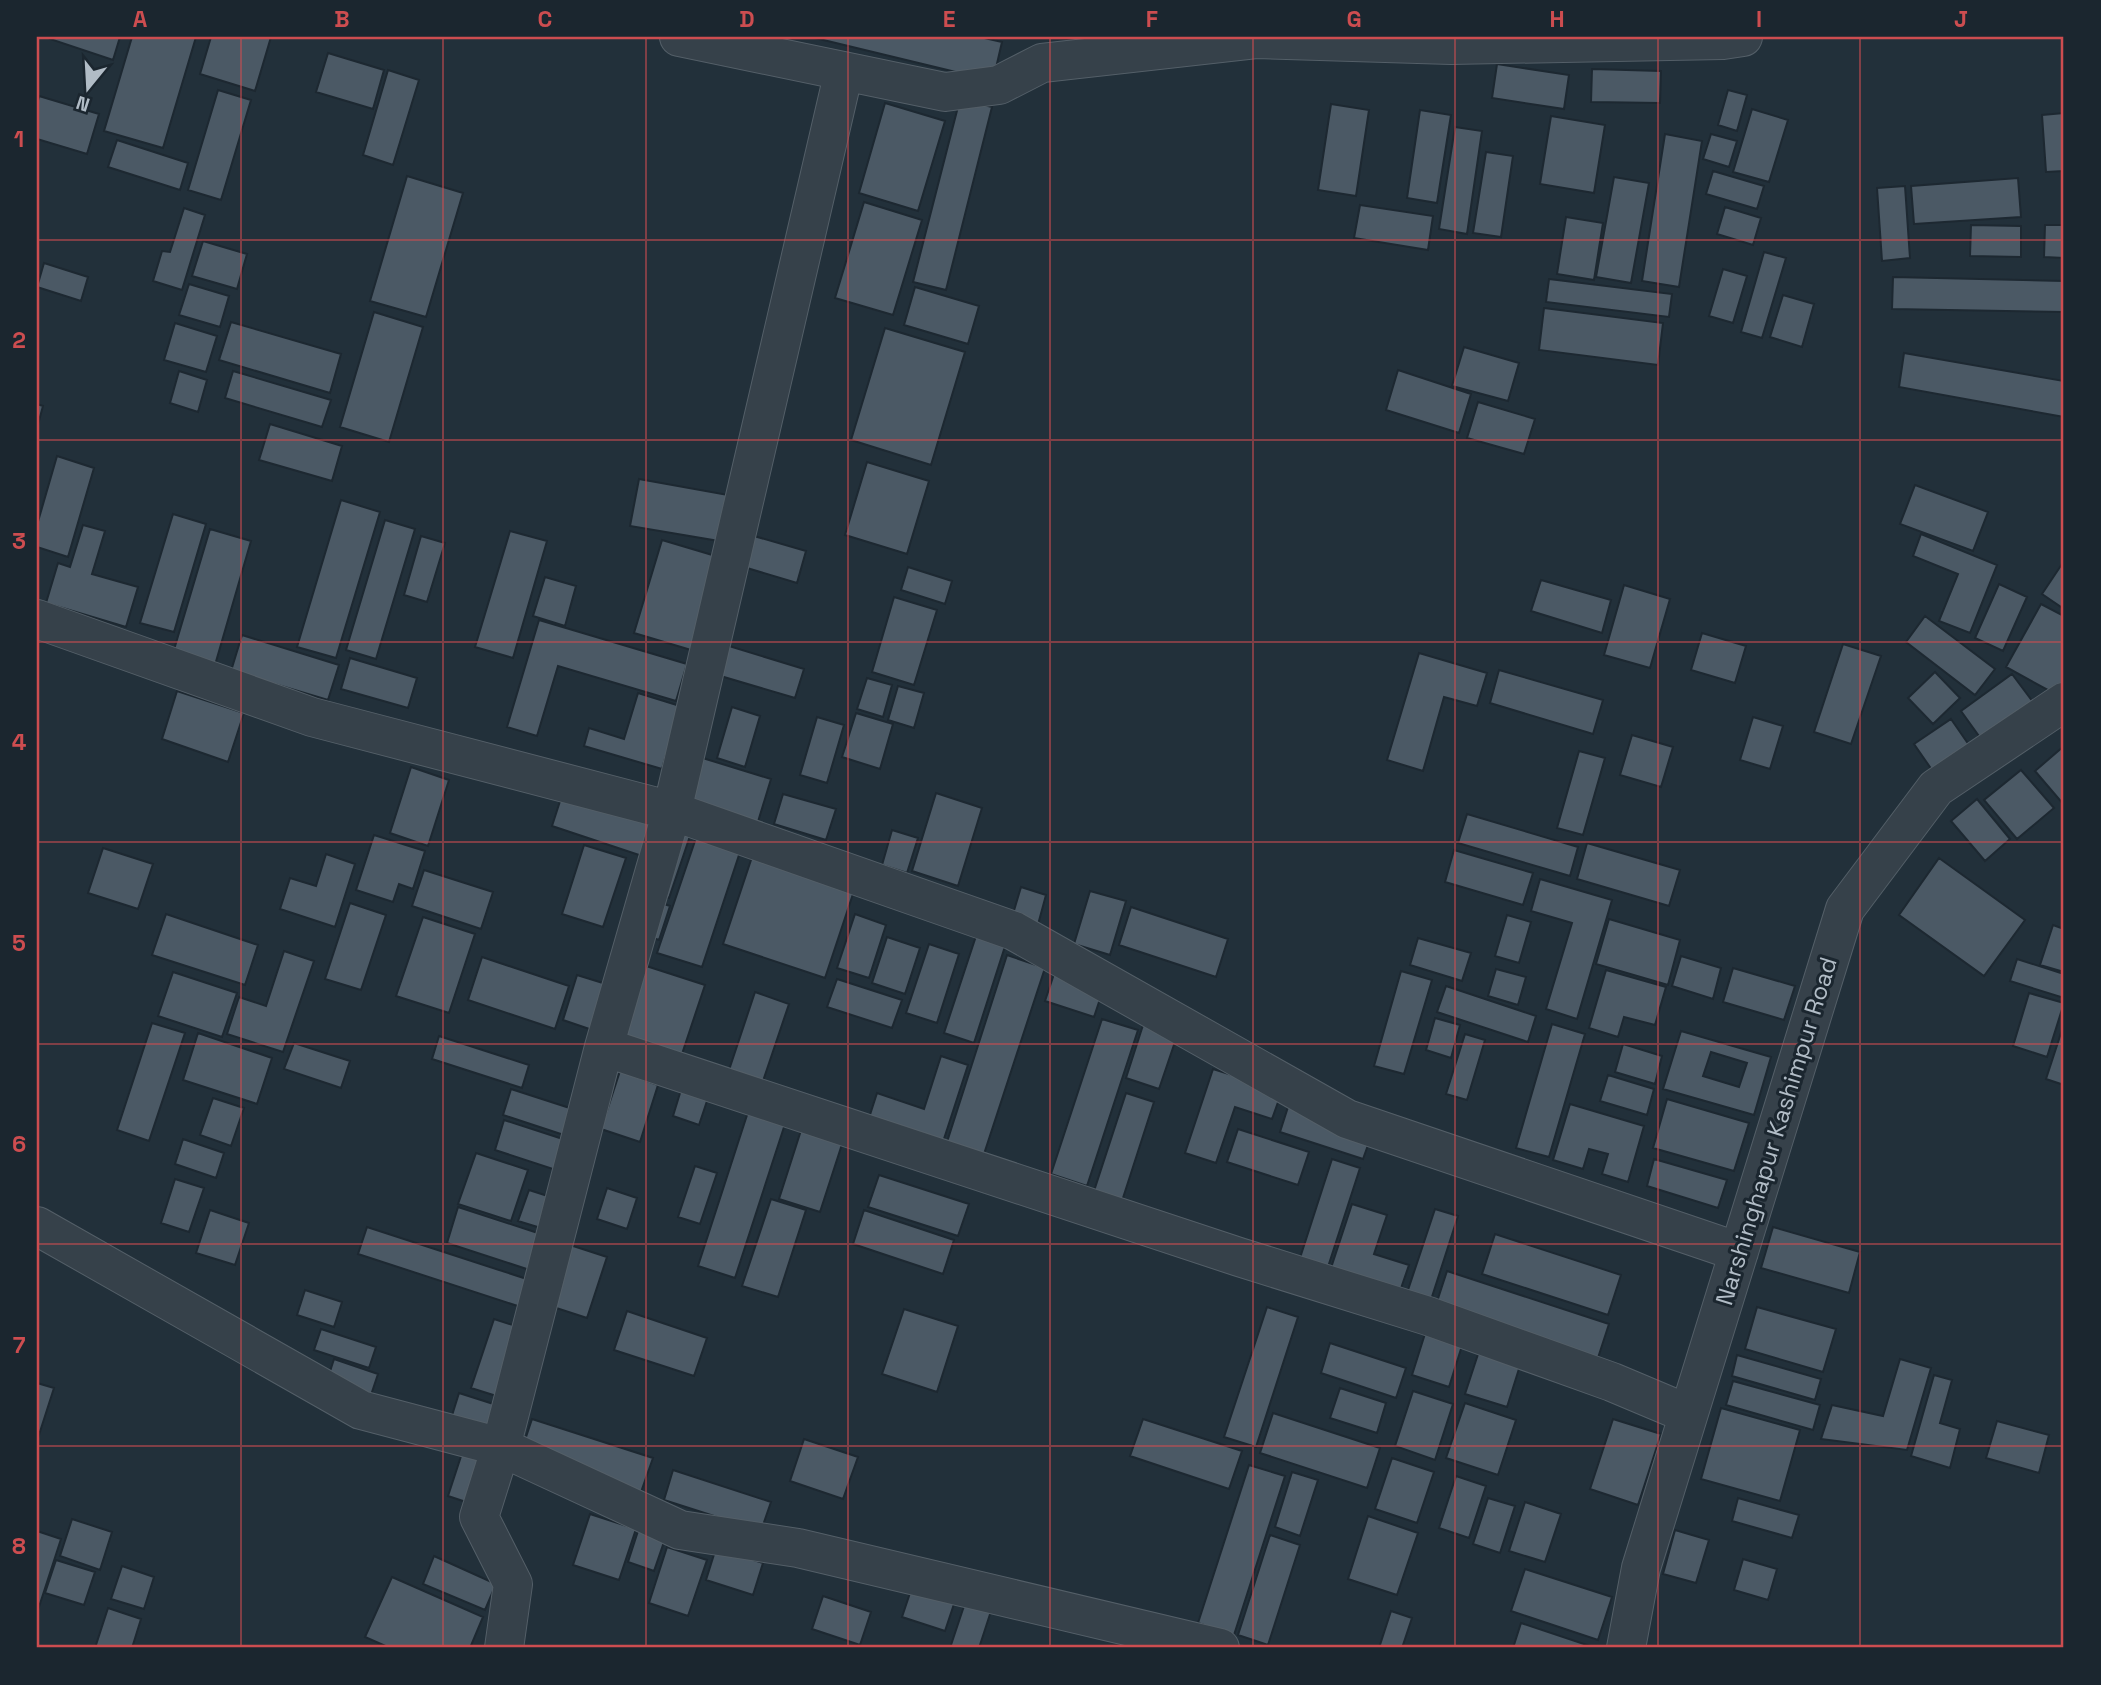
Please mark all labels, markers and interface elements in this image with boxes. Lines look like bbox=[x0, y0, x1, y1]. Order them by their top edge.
text: A bbox=[133, 4, 148, 34]
text: B bbox=[334, 4, 350, 34]
text: C bbox=[538, 4, 552, 34]
text: D bbox=[739, 4, 755, 34]
text: E bbox=[943, 4, 955, 34]
text: F bbox=[1146, 4, 1158, 34]
text: G bbox=[1346, 4, 1362, 34]
text: H bbox=[1549, 4, 1565, 34]
text: I bbox=[1756, 4, 1762, 34]
text: J bbox=[1954, 4, 1968, 34]
north arrow bbox=[52, 52, 122, 122]
text: N bbox=[73, 90, 93, 118]
text: 1 bbox=[14, 124, 24, 154]
text: 2 bbox=[12, 325, 26, 355]
text: 3 bbox=[12, 526, 26, 556]
text: 4 bbox=[12, 727, 27, 757]
text: 5 bbox=[12, 928, 26, 958]
street label: Narshinghapur Kashimpur Road bbox=[1708, 953, 1844, 1309]
text: 6 bbox=[12, 1129, 26, 1159]
text: 7 bbox=[13, 1330, 26, 1360]
text: 8 bbox=[12, 1531, 26, 1561]

